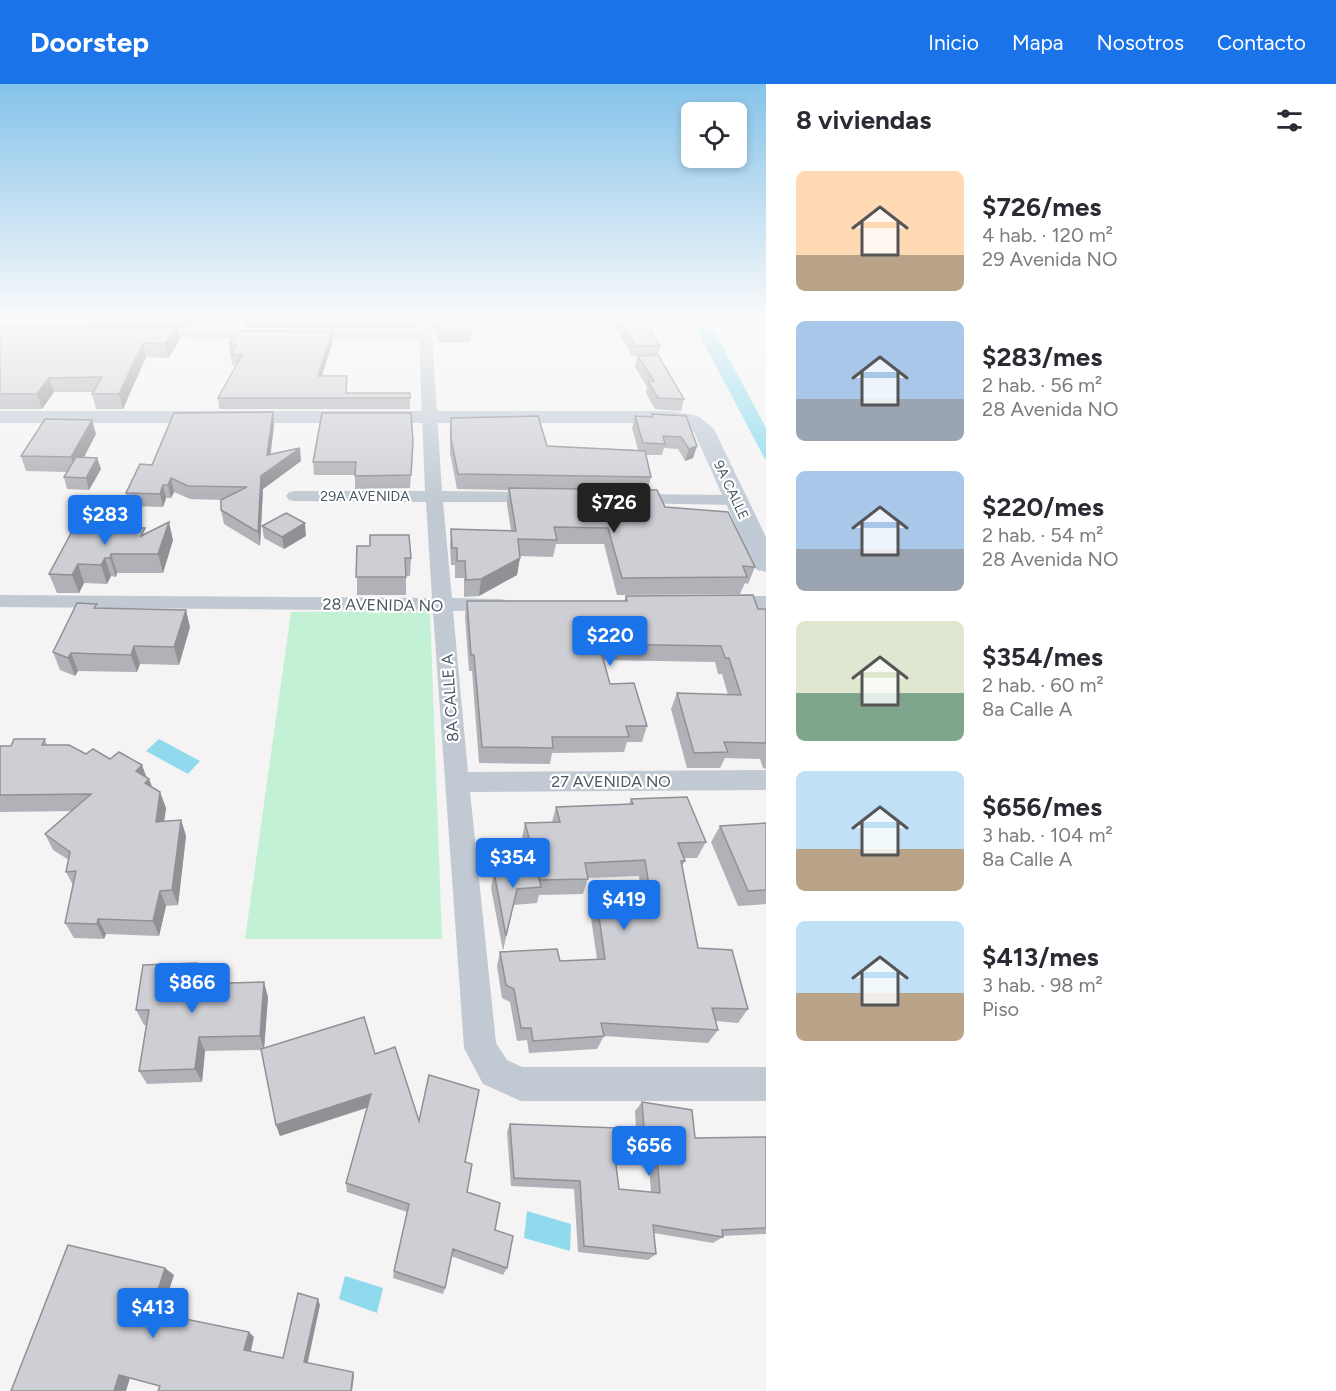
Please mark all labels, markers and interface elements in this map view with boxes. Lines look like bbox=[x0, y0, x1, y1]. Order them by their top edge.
text: Doorstep bbox=[30, 25, 149, 59]
text: Inicio bbox=[928, 30, 979, 55]
text: Mapa bbox=[1012, 30, 1064, 55]
text: Nosotros bbox=[1097, 30, 1184, 55]
text: Contacto bbox=[1217, 30, 1306, 55]
map controls bbox=[681, 102, 747, 168]
button: locate bbox=[681, 102, 747, 168]
text: 8 viviendas bbox=[796, 104, 931, 136]
icon: filters bbox=[1273, 104, 1306, 137]
text: $726/mes bbox=[982, 191, 1101, 223]
icon: home bbox=[844, 195, 916, 267]
text: 4 hab. · 120 m² bbox=[982, 223, 1113, 247]
text: 29 Avenida NO bbox=[982, 247, 1118, 271]
text: $283/mes bbox=[982, 341, 1102, 373]
icon: home bbox=[844, 345, 916, 417]
text: 2 hab. · 56 m² bbox=[982, 373, 1102, 397]
text: 28 Avenida NO bbox=[982, 397, 1118, 421]
street label: 9A CALLE bbox=[710, 458, 752, 522]
pin: $726 bbox=[578, 483, 650, 534]
street label: 29A AVENIDA bbox=[320, 488, 410, 505]
text: $726 bbox=[591, 490, 637, 514]
text: $220/mes bbox=[982, 491, 1104, 523]
pin: $283 bbox=[69, 495, 141, 546]
icon: home bbox=[844, 495, 916, 567]
text: $283 bbox=[82, 502, 128, 526]
text: 2 hab. · 54 m² bbox=[982, 523, 1103, 547]
text: 28 Avenida NO bbox=[982, 547, 1118, 571]
street label: 28 AVENIDA NO bbox=[322, 594, 444, 616]
pin: $220 bbox=[574, 616, 646, 667]
text: $220 bbox=[586, 623, 634, 647]
text: $354/mes bbox=[982, 641, 1103, 673]
icon: home bbox=[844, 645, 916, 717]
street label: 8A CALLE A bbox=[437, 653, 463, 742]
text: 2 hab. · 60 m² bbox=[982, 673, 1104, 697]
text: 8a Calle A bbox=[982, 697, 1072, 721]
street label: 27 AVENIDA NO bbox=[551, 772, 671, 791]
text: $656/mes bbox=[982, 791, 1102, 823]
icon: home bbox=[844, 795, 916, 867]
text: 3 hab. · 104 m² bbox=[982, 823, 1113, 847]
pin: $354 bbox=[477, 838, 549, 889]
text: $354 bbox=[490, 845, 536, 869]
text: 8a Calle A bbox=[982, 847, 1072, 871]
pin: $419 bbox=[588, 880, 660, 931]
text: $419 bbox=[602, 887, 646, 911]
text: $413/mes bbox=[982, 941, 1099, 973]
icon: home bbox=[844, 945, 916, 1017]
pin: $866 bbox=[156, 963, 228, 1014]
text: $866 bbox=[169, 970, 215, 994]
text: 3 hab. · 98 m² bbox=[982, 973, 1103, 997]
text: Piso bbox=[982, 997, 1019, 1021]
pin: $656 bbox=[613, 1126, 685, 1177]
text: $656 bbox=[626, 1133, 672, 1157]
pin: $413 bbox=[117, 1288, 189, 1339]
text: $413 bbox=[131, 1295, 175, 1319]

